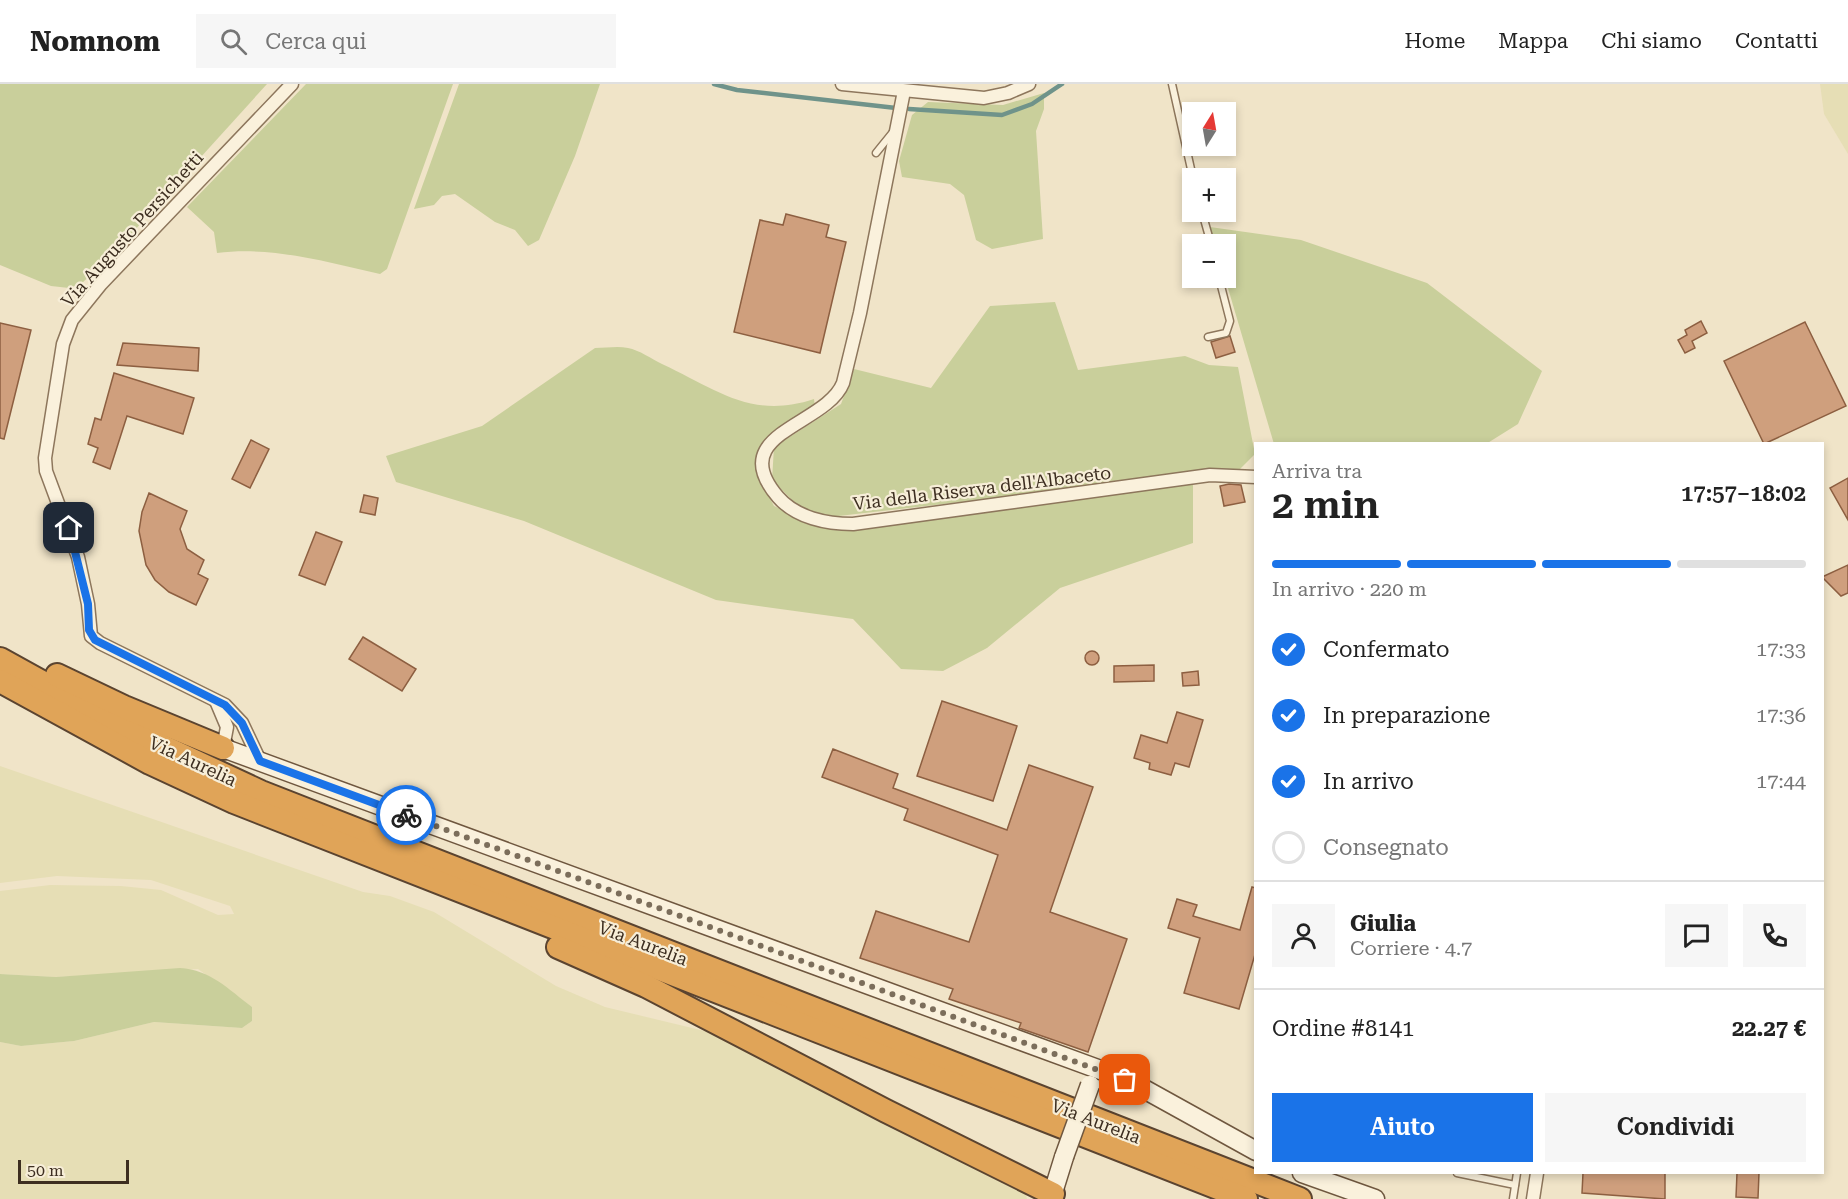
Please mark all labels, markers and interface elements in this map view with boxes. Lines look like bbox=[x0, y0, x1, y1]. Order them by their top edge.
search box bbox=[196, 14, 616, 68]
text: Nomnom bbox=[30, 25, 160, 58]
icon: search bbox=[217, 25, 250, 58]
text: Cerca qui bbox=[265, 29, 366, 54]
text: Home bbox=[1404, 29, 1465, 53]
text: Mappa bbox=[1498, 29, 1568, 53]
text: Chi siamo bbox=[1601, 29, 1702, 53]
text: Contatti bbox=[1735, 29, 1818, 53]
north arrow bbox=[1182, 102, 1236, 156]
map controls bbox=[1182, 102, 1236, 288]
street label: Via Augusto Persichetti bbox=[57, 147, 208, 311]
button: + bbox=[1182, 168, 1236, 222]
button: − bbox=[1182, 234, 1236, 288]
text: Arriva tra bbox=[1272, 459, 1362, 483]
street label: Via della Riserva dell'Albaceto bbox=[852, 462, 1112, 514]
text: 17:57–18:02 bbox=[1681, 481, 1806, 506]
text: 2 min bbox=[1272, 482, 1379, 528]
pin bbox=[43, 502, 94, 553]
icon: home bbox=[52, 511, 85, 544]
text: In arrivo · 220 m bbox=[1272, 577, 1427, 601]
icon: check bbox=[1272, 633, 1305, 666]
text: Confermato bbox=[1323, 637, 1449, 662]
text: 17:33 bbox=[1756, 637, 1806, 661]
icon: check bbox=[1272, 699, 1305, 732]
text: In preparazione bbox=[1323, 703, 1490, 728]
text: 17:36 bbox=[1756, 703, 1806, 727]
street label: Via Aurelia bbox=[146, 732, 240, 791]
icon: check bbox=[1272, 765, 1305, 798]
text: In arrivo bbox=[1323, 769, 1414, 794]
text: 17:44 bbox=[1756, 769, 1806, 793]
courier bbox=[376, 785, 436, 845]
icon: bike bbox=[390, 799, 423, 832]
text: Consegnato bbox=[1323, 835, 1449, 860]
button: person bbox=[1272, 904, 1335, 967]
button: chat bbox=[1665, 904, 1728, 967]
button: phone bbox=[1743, 904, 1806, 967]
text: Giulia bbox=[1350, 911, 1416, 936]
street label: Via Aurelia bbox=[595, 916, 691, 970]
text: Corriere · 4.7 bbox=[1350, 936, 1472, 960]
text: Ordine #8141 bbox=[1272, 1016, 1414, 1041]
text: 22.27 € bbox=[1732, 1016, 1806, 1041]
pin bbox=[1099, 1054, 1150, 1105]
icon: bag bbox=[1108, 1063, 1141, 1096]
button: Aiuto bbox=[1272, 1093, 1533, 1162]
button: Condividi bbox=[1545, 1093, 1806, 1162]
street label: Via Aurelia bbox=[1048, 1094, 1144, 1148]
scale bar bbox=[18, 1157, 129, 1184]
text: 50 m bbox=[27, 1161, 64, 1180]

